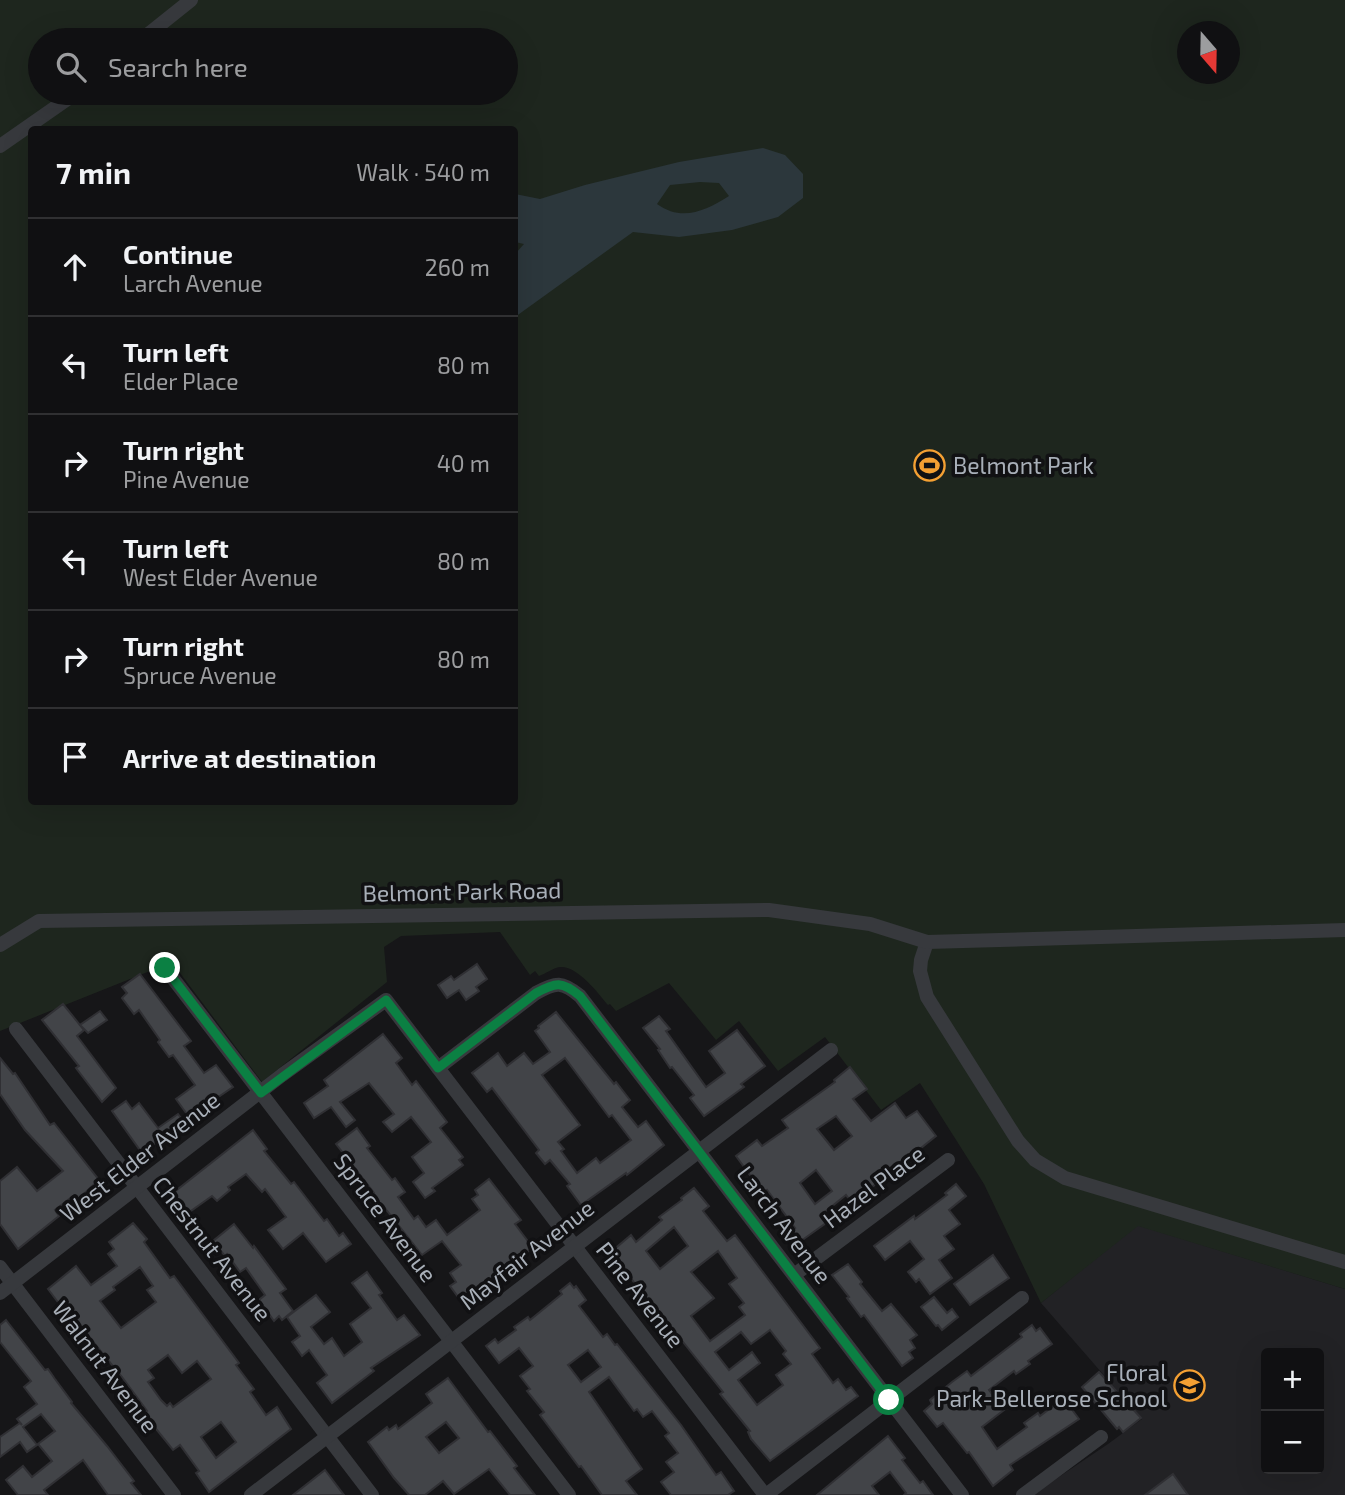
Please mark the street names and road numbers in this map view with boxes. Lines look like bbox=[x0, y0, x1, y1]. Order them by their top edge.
street label: Belmont Park Road bbox=[362, 875, 562, 907]
street label: West Elder Avenue bbox=[54, 1085, 225, 1227]
street label: Hazel Place bbox=[817, 1139, 930, 1233]
street label: Spruce Avenue bbox=[328, 1148, 443, 1287]
street label: Larch Avenue bbox=[732, 1160, 838, 1289]
street label: Chestnut Avenue bbox=[148, 1170, 278, 1326]
street label: Mayfair Avenue bbox=[454, 1193, 599, 1315]
street label: Pine Avenue bbox=[591, 1236, 691, 1353]
street label: Walnut Avenue bbox=[47, 1295, 164, 1438]

